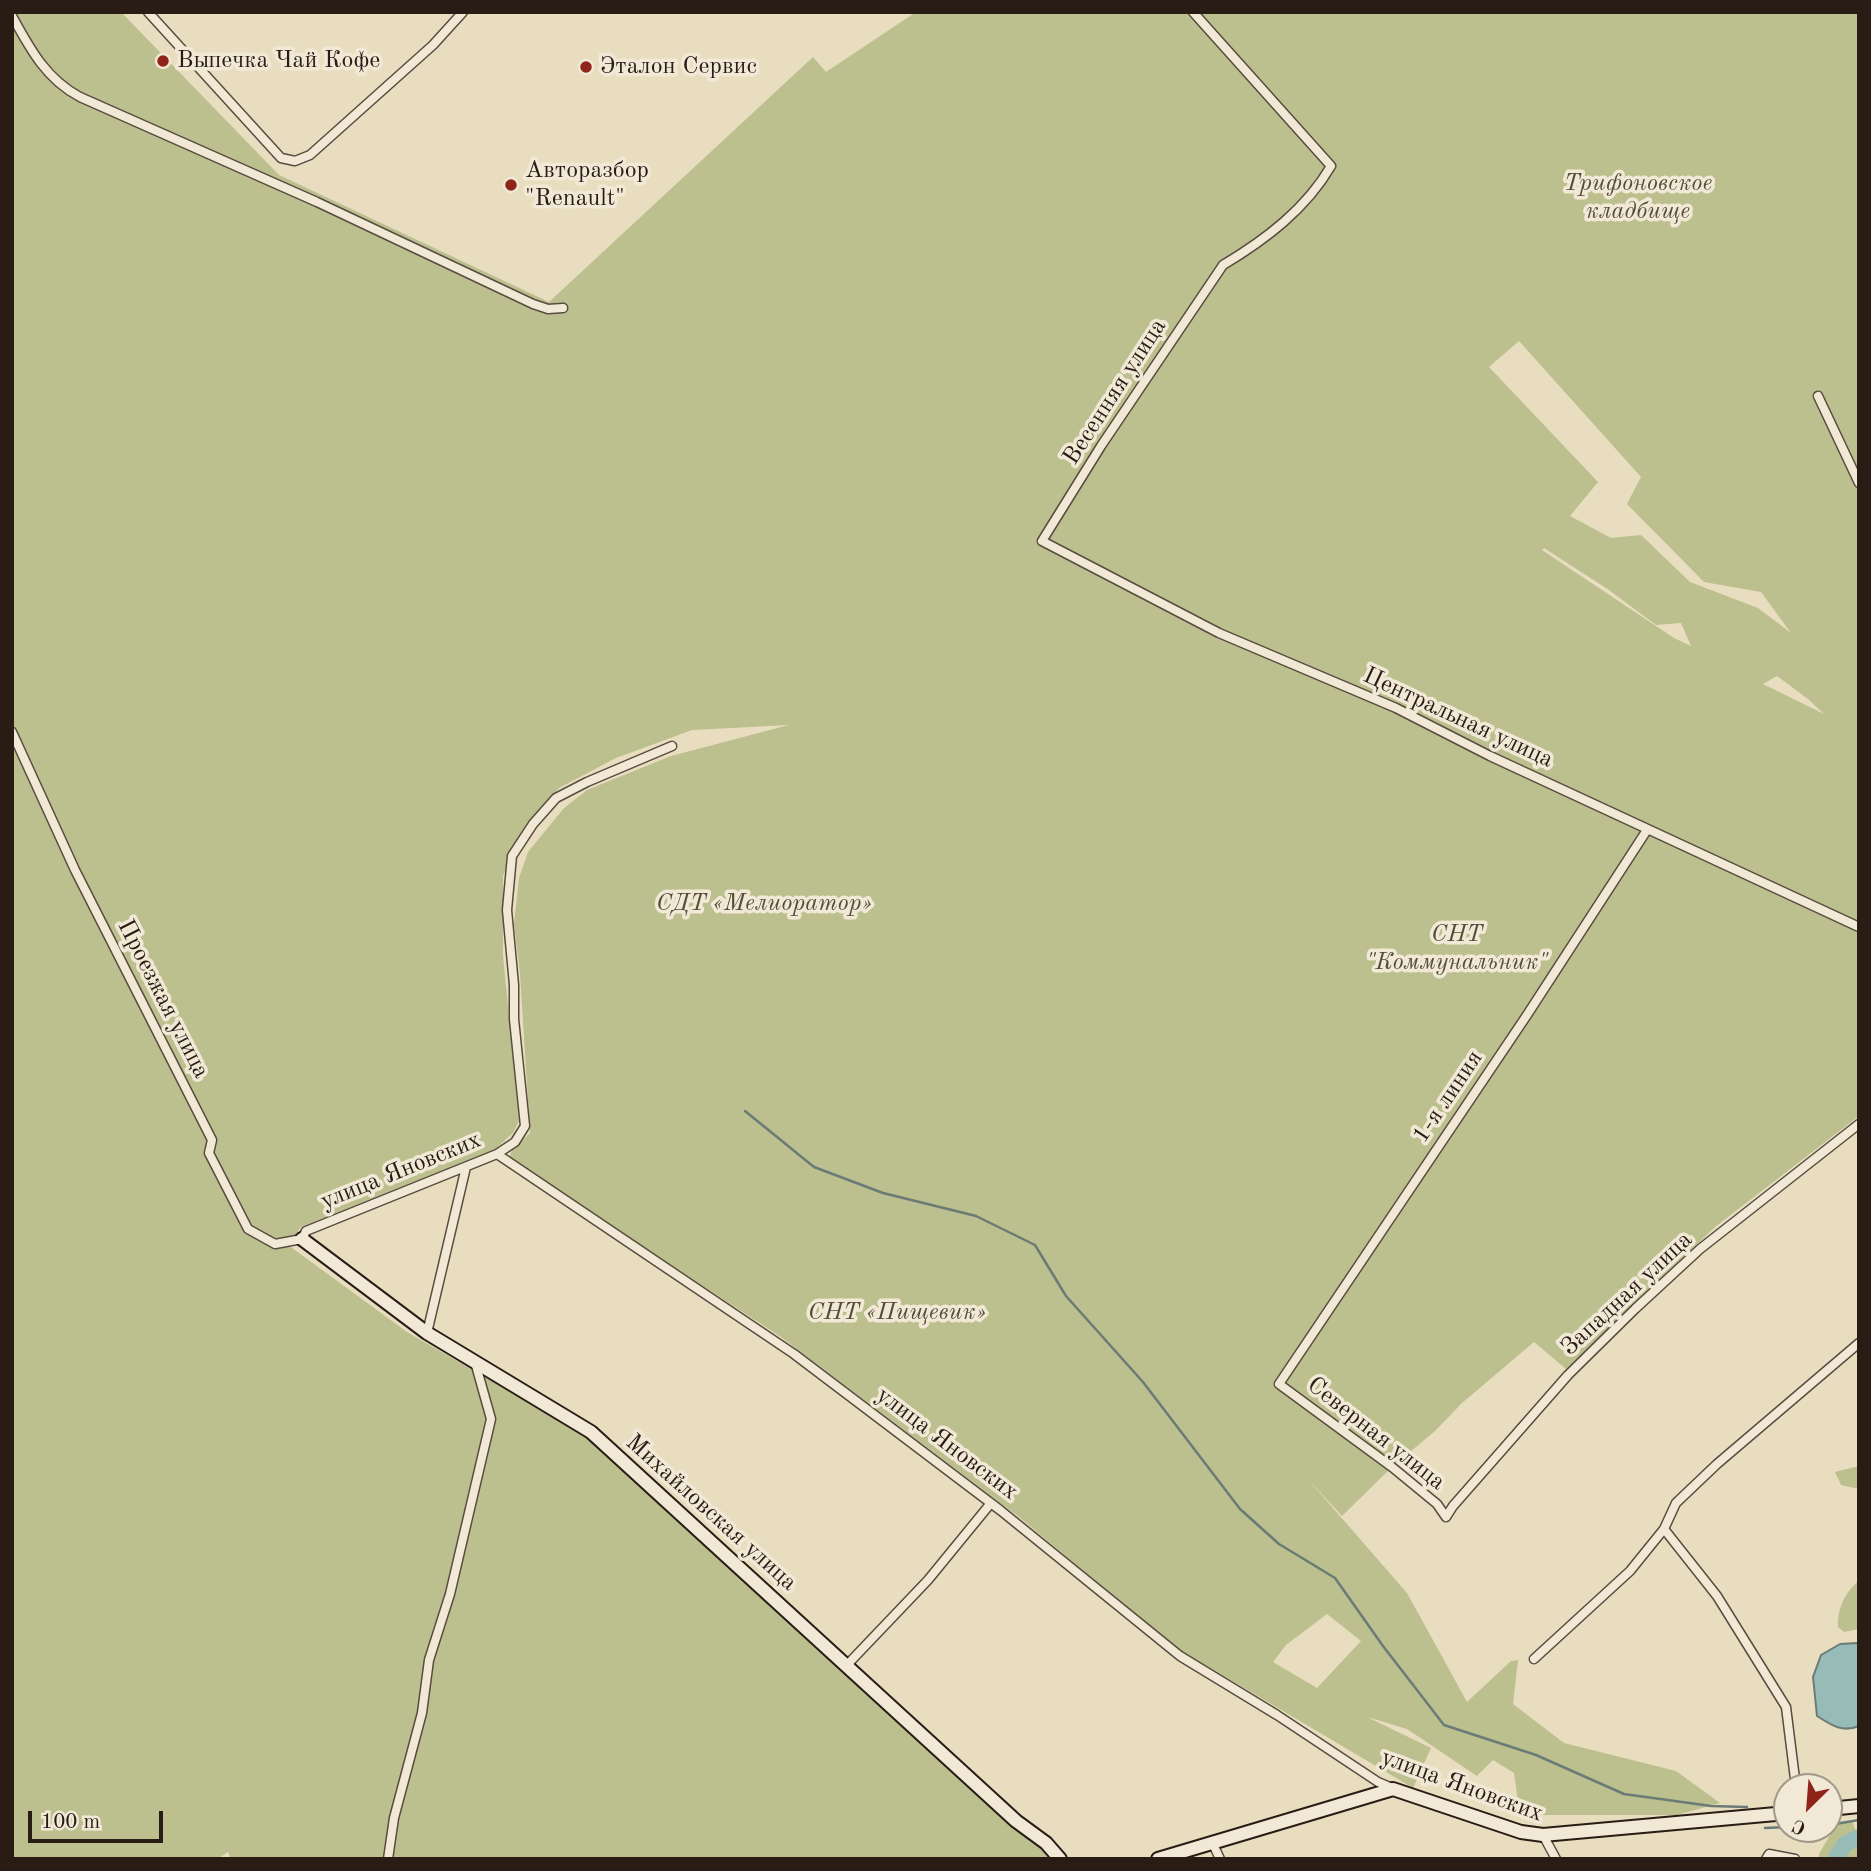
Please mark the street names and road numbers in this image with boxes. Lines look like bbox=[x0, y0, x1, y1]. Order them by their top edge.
street label: Весенняя улица bbox=[1057, 314, 1173, 470]
street label: Центральная улица bbox=[1358, 661, 1558, 775]
street label: Проезжая улица bbox=[111, 915, 215, 1083]
street label: 1-я линия bbox=[1407, 1045, 1489, 1149]
street label: улица Яновских bbox=[317, 1126, 485, 1216]
street label: Западная улица bbox=[1555, 1226, 1699, 1362]
street label: Северная улица bbox=[1301, 1371, 1451, 1497]
street label: улица Яновских bbox=[870, 1381, 1024, 1507]
street label: Михайловская улица bbox=[619, 1428, 803, 1598]
street label: улица Яновских bbox=[1377, 1743, 1547, 1829]

